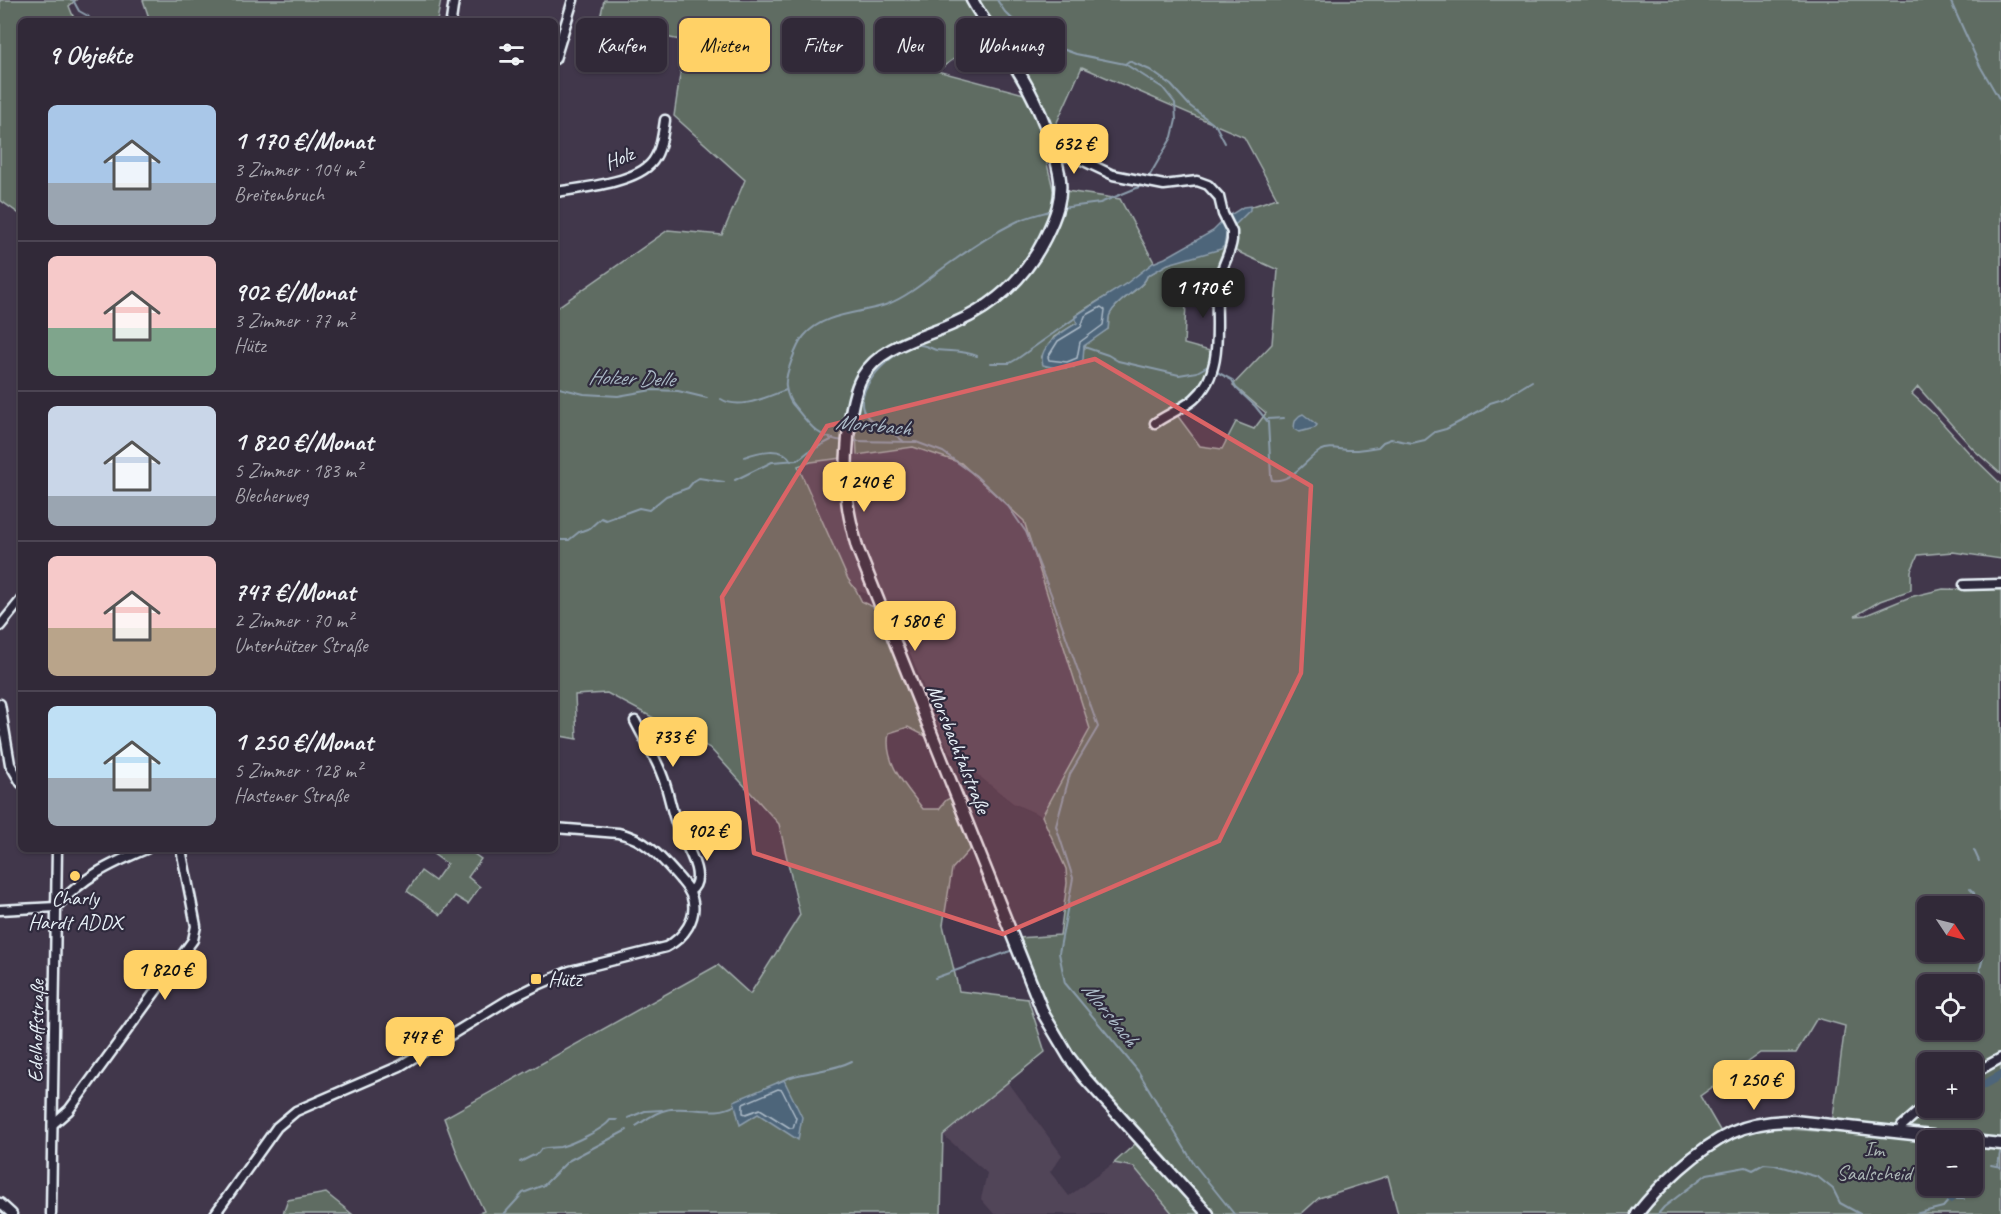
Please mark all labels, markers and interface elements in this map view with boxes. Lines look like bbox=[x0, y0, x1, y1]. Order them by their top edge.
chip: Kaufen bbox=[576, 18, 667, 72]
chip: Mieten bbox=[679, 18, 770, 72]
chip: Filter bbox=[782, 18, 863, 72]
chip: Neu bbox=[875, 18, 944, 72]
chip: Wohnung bbox=[956, 18, 1065, 72]
text: 9 Objekte bbox=[48, 38, 132, 71]
icon: filters bbox=[495, 38, 528, 71]
text: 1 170 €/Monat bbox=[234, 124, 373, 157]
pin: 632 € bbox=[1032, 124, 1116, 175]
icon: home bbox=[96, 129, 168, 201]
text: 632 € bbox=[1053, 131, 1095, 156]
street label: Holz bbox=[600, 140, 640, 176]
text: 3 Zimmer · 104 m² bbox=[234, 157, 362, 182]
text: Breitenbruch bbox=[234, 182, 324, 207]
pin: 1 170 € bbox=[1148, 268, 1258, 319]
text: 902 €/Monat bbox=[234, 275, 355, 308]
text: 1 170 € bbox=[1176, 275, 1230, 300]
icon: home bbox=[96, 280, 168, 352]
text: 3 Zimmer · 77 m² bbox=[234, 308, 353, 333]
text: Hütz bbox=[234, 333, 266, 358]
water label: Holzer Delle bbox=[588, 363, 678, 394]
water label: Morsbach bbox=[834, 408, 914, 442]
text: 1 820 €/Monat bbox=[234, 425, 373, 458]
icon: home bbox=[96, 430, 168, 502]
text: 5 Zimmer · 183 m² bbox=[234, 458, 362, 483]
pin: 1 240 € bbox=[809, 462, 919, 513]
text: 1 240 € bbox=[837, 469, 891, 494]
text: Blecherweg bbox=[234, 483, 308, 508]
text: 747 €/Monat bbox=[234, 575, 355, 608]
icon: home bbox=[96, 580, 168, 652]
pin: 1 580 € bbox=[860, 601, 970, 652]
text: 2 Zimmer · 70 m² bbox=[234, 608, 353, 633]
text: 1 580 € bbox=[888, 608, 942, 633]
text: Unterhützer Straße bbox=[234, 633, 368, 658]
street label: Morsbachtalstraße bbox=[921, 681, 997, 819]
pin: 733 € bbox=[631, 717, 715, 768]
text: 733 € bbox=[653, 724, 693, 749]
text: 1 250 €/Monat bbox=[234, 725, 373, 758]
icon: home bbox=[96, 730, 168, 802]
text: 5 Zimmer · 128 m² bbox=[234, 758, 362, 783]
text: Hastener Straße bbox=[234, 783, 348, 808]
pin: 902 € bbox=[665, 811, 749, 862]
text: 902 € bbox=[687, 818, 727, 843]
marker: Charly Hardt ADDX bbox=[68, 869, 82, 883]
place label: Charly Hardt ADDX bbox=[28, 885, 125, 935]
north arrow bbox=[1917, 896, 1983, 962]
map controls bbox=[1917, 896, 1983, 1196]
pin: 1 820 € bbox=[110, 950, 220, 1001]
text: 1 820 € bbox=[138, 957, 192, 982]
place label: Hütz bbox=[548, 966, 584, 992]
marker: Hütz bbox=[529, 972, 543, 986]
button: locate bbox=[1917, 974, 1983, 1040]
water label: Morsbach bbox=[1075, 976, 1146, 1054]
street label: Edelhoffstraße bbox=[22, 977, 50, 1083]
pin: 747 € bbox=[378, 1017, 462, 1068]
text: 747 € bbox=[400, 1024, 440, 1049]
button: + bbox=[1917, 1052, 1983, 1118]
pin: 1 250 € bbox=[1699, 1060, 1809, 1111]
text: 1 250 € bbox=[1727, 1067, 1781, 1092]
button: − bbox=[1917, 1130, 1983, 1196]
park label: Im Saalscheid bbox=[1837, 1136, 1915, 1186]

